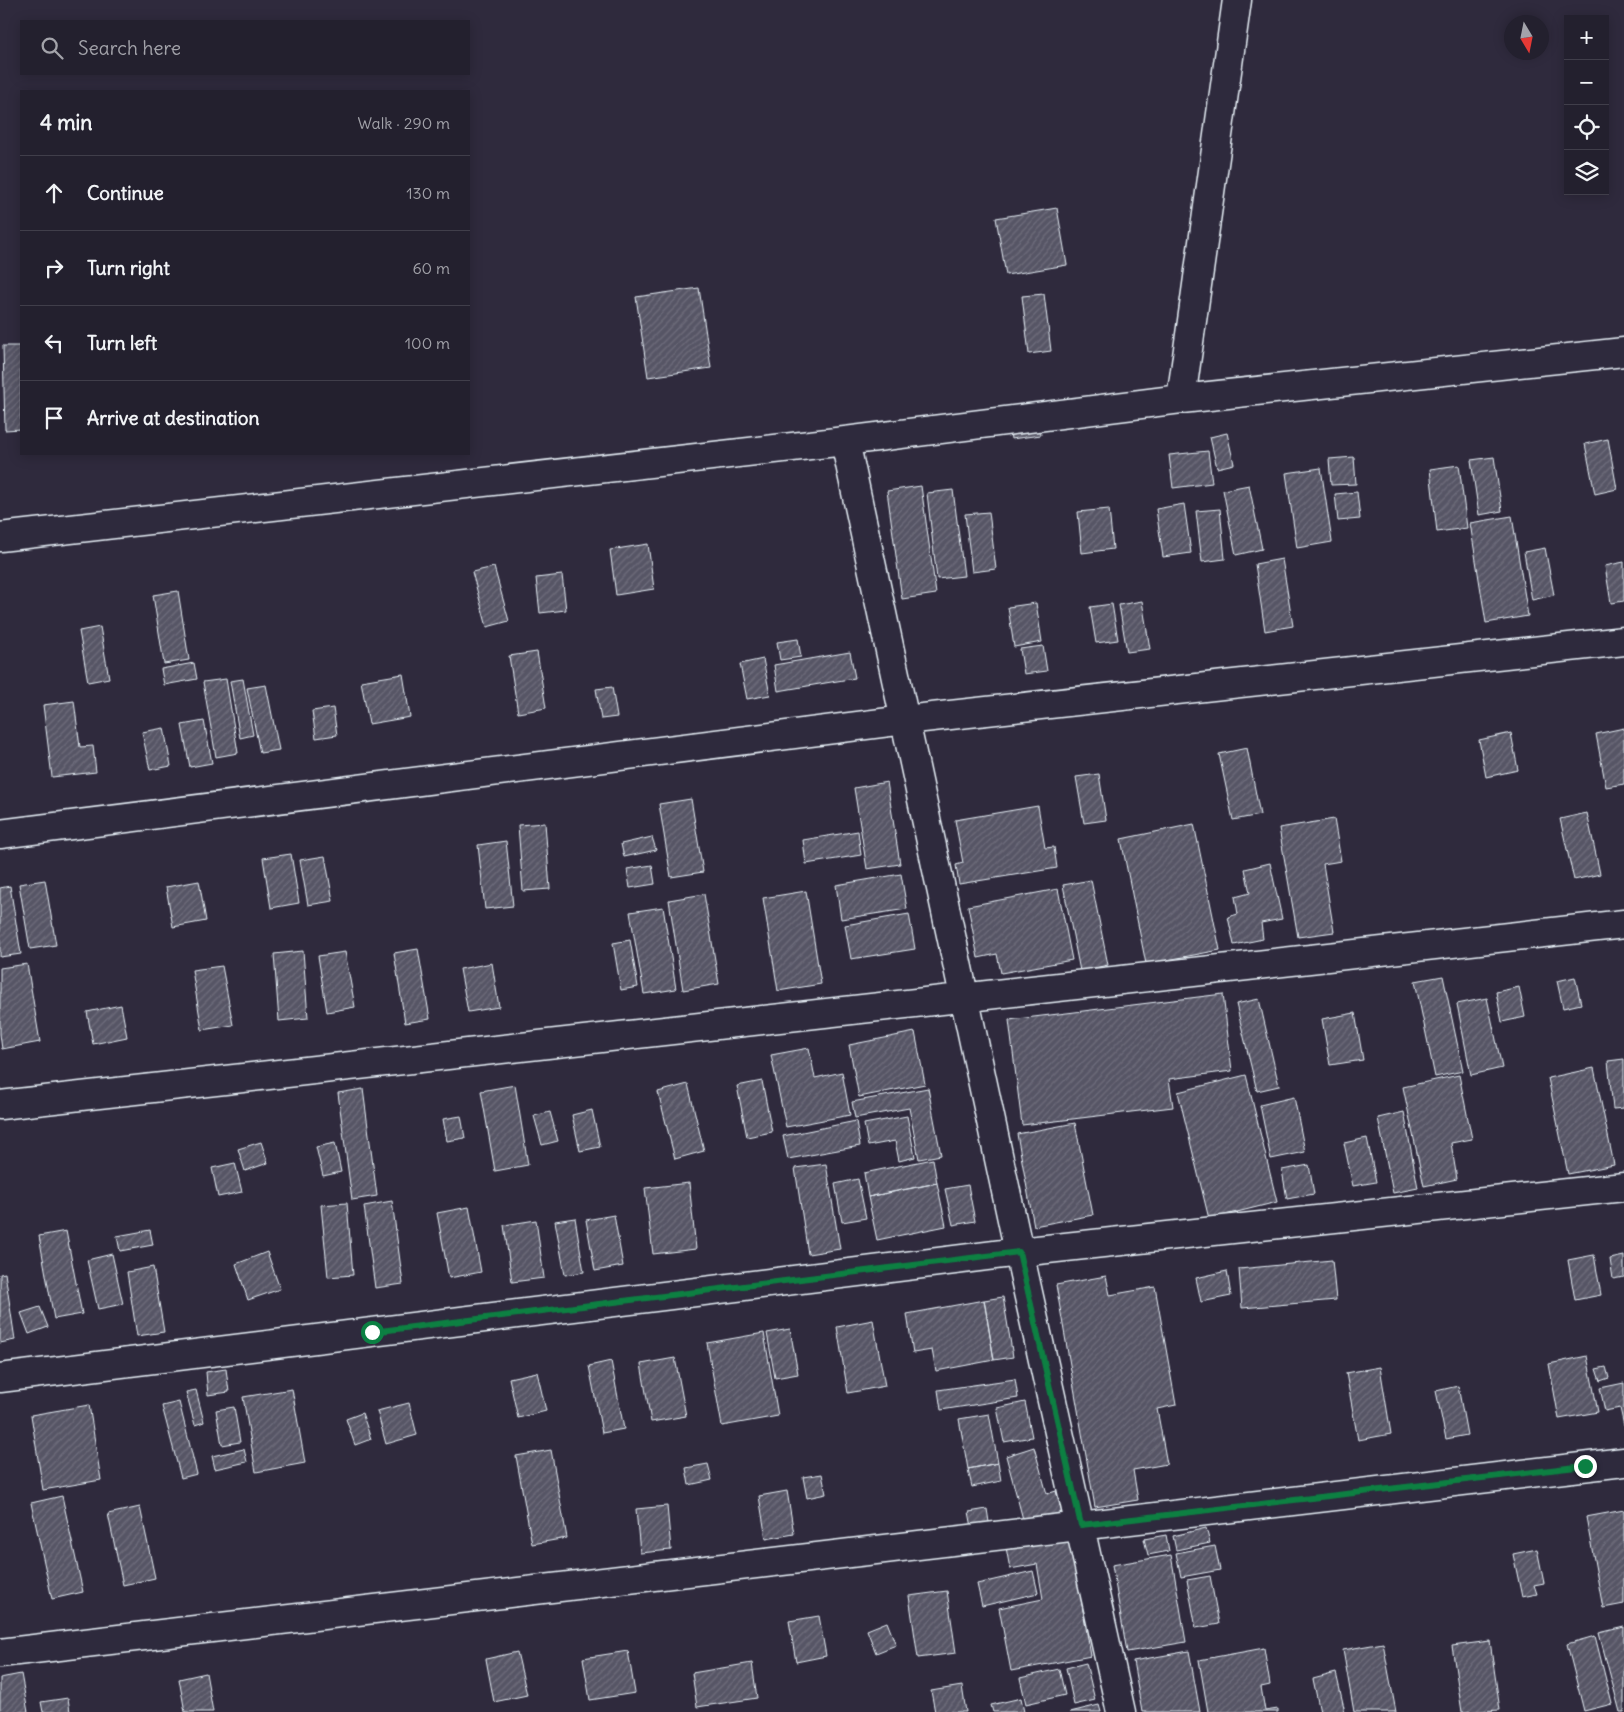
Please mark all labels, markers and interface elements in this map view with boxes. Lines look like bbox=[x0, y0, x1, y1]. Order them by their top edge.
north arrow bbox=[1504, 15, 1549, 60]
map controls bbox=[1564, 15, 1609, 195]
button: + bbox=[1564, 15, 1609, 60]
search box bbox=[20, 20, 470, 75]
icon: search bbox=[38, 34, 66, 62]
text: Search here bbox=[78, 36, 181, 60]
button: − bbox=[1564, 60, 1609, 105]
button: locate bbox=[1564, 105, 1609, 150]
text: 4 min bbox=[40, 109, 92, 136]
text: Walk · 290 m bbox=[358, 113, 450, 133]
button: layers bbox=[1564, 150, 1609, 195]
icon: ahead bbox=[40, 179, 68, 207]
text: Continue bbox=[87, 181, 164, 205]
text: 130 m bbox=[406, 183, 450, 203]
icon: right bbox=[40, 254, 68, 282]
text: Turn right bbox=[87, 256, 170, 280]
text: 60 m bbox=[412, 258, 450, 278]
icon: left bbox=[40, 329, 68, 357]
text: Turn left bbox=[87, 331, 157, 355]
text: 100 m bbox=[405, 333, 450, 353]
icon: arrive bbox=[40, 404, 68, 432]
text: Arrive at destination bbox=[87, 406, 260, 430]
route start bbox=[361, 1321, 384, 1344]
route end bbox=[1574, 1455, 1597, 1478]

